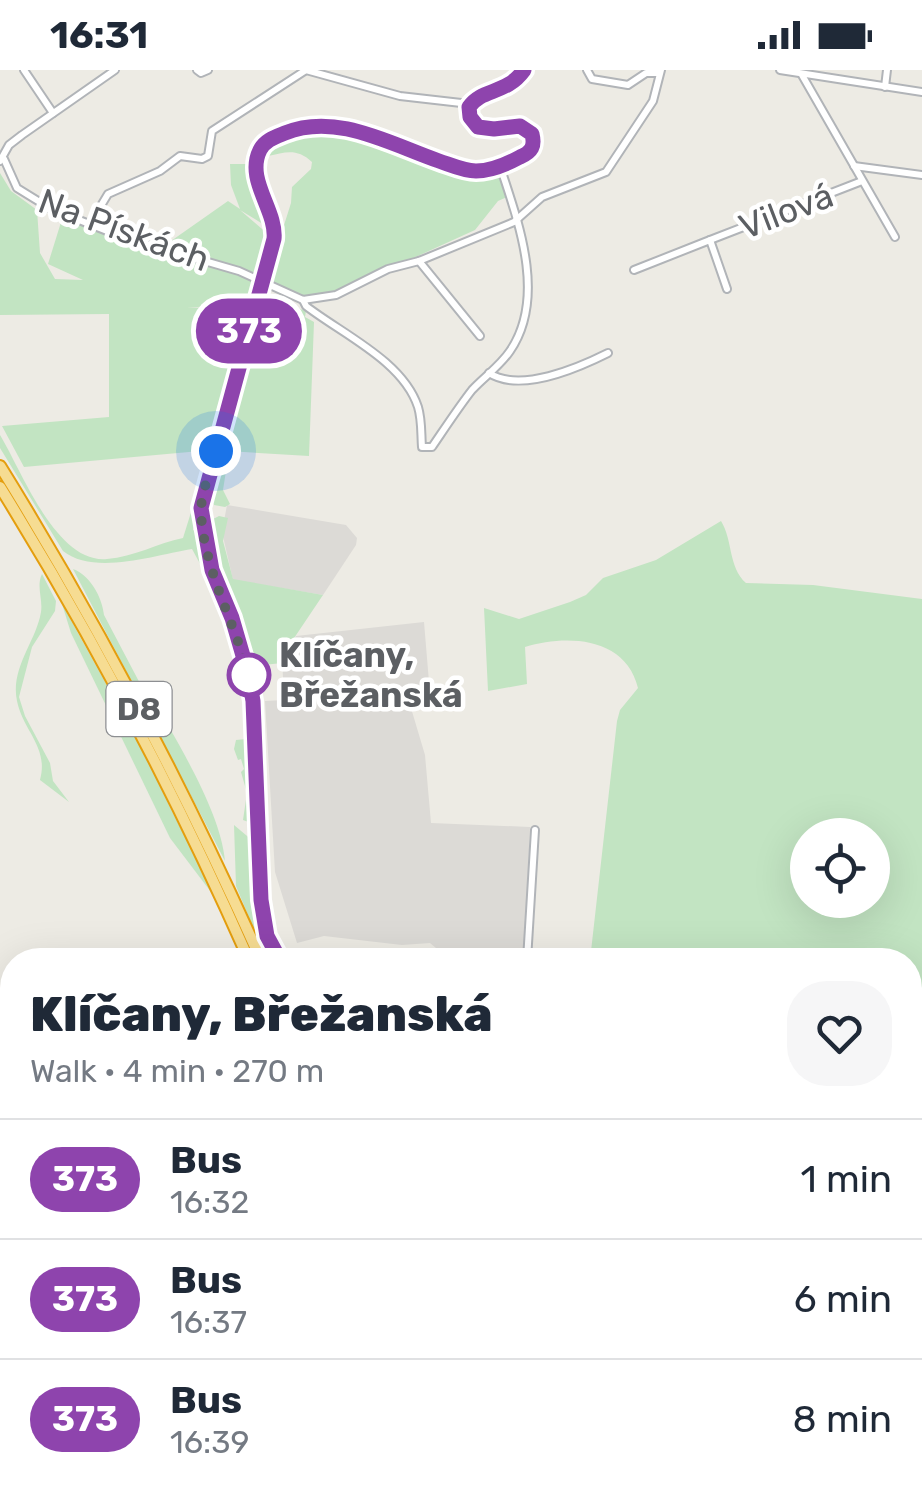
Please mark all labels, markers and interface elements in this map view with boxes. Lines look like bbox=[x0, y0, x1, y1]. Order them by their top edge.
text: 16:31 bbox=[50, 12, 148, 58]
street label: Vilová bbox=[733, 174, 839, 248]
street label: Na Pískách bbox=[33, 180, 215, 280]
line badge: 373 bbox=[192, 298, 306, 364]
text: 373 bbox=[216, 310, 282, 352]
your location bbox=[191, 426, 241, 476]
place label: Klíčany, Břežanská bbox=[279, 634, 463, 716]
marker: Klíčany, Břežanská bbox=[228, 654, 270, 696]
road number: D8 bbox=[106, 682, 172, 736]
map controls bbox=[790, 818, 890, 918]
button: locate bbox=[790, 818, 890, 918]
button: heart bbox=[787, 981, 892, 1086]
text: Klíčany, Břežanská bbox=[30, 986, 493, 1043]
text: Walk · 4 min · 270 m bbox=[30, 1052, 324, 1090]
text: Bus bbox=[170, 1137, 242, 1183]
text: 1 min bbox=[800, 1156, 892, 1202]
text: 373 bbox=[52, 1158, 118, 1200]
text: 16:32 bbox=[170, 1183, 249, 1221]
text: Bus bbox=[170, 1257, 242, 1303]
text: 6 min bbox=[794, 1276, 892, 1322]
text: 373 bbox=[52, 1278, 118, 1320]
text: 16:37 bbox=[170, 1303, 247, 1341]
text: Bus bbox=[170, 1377, 242, 1423]
text: 8 min bbox=[793, 1396, 892, 1442]
text: 373 bbox=[52, 1398, 118, 1440]
text: 16:39 bbox=[170, 1423, 249, 1461]

